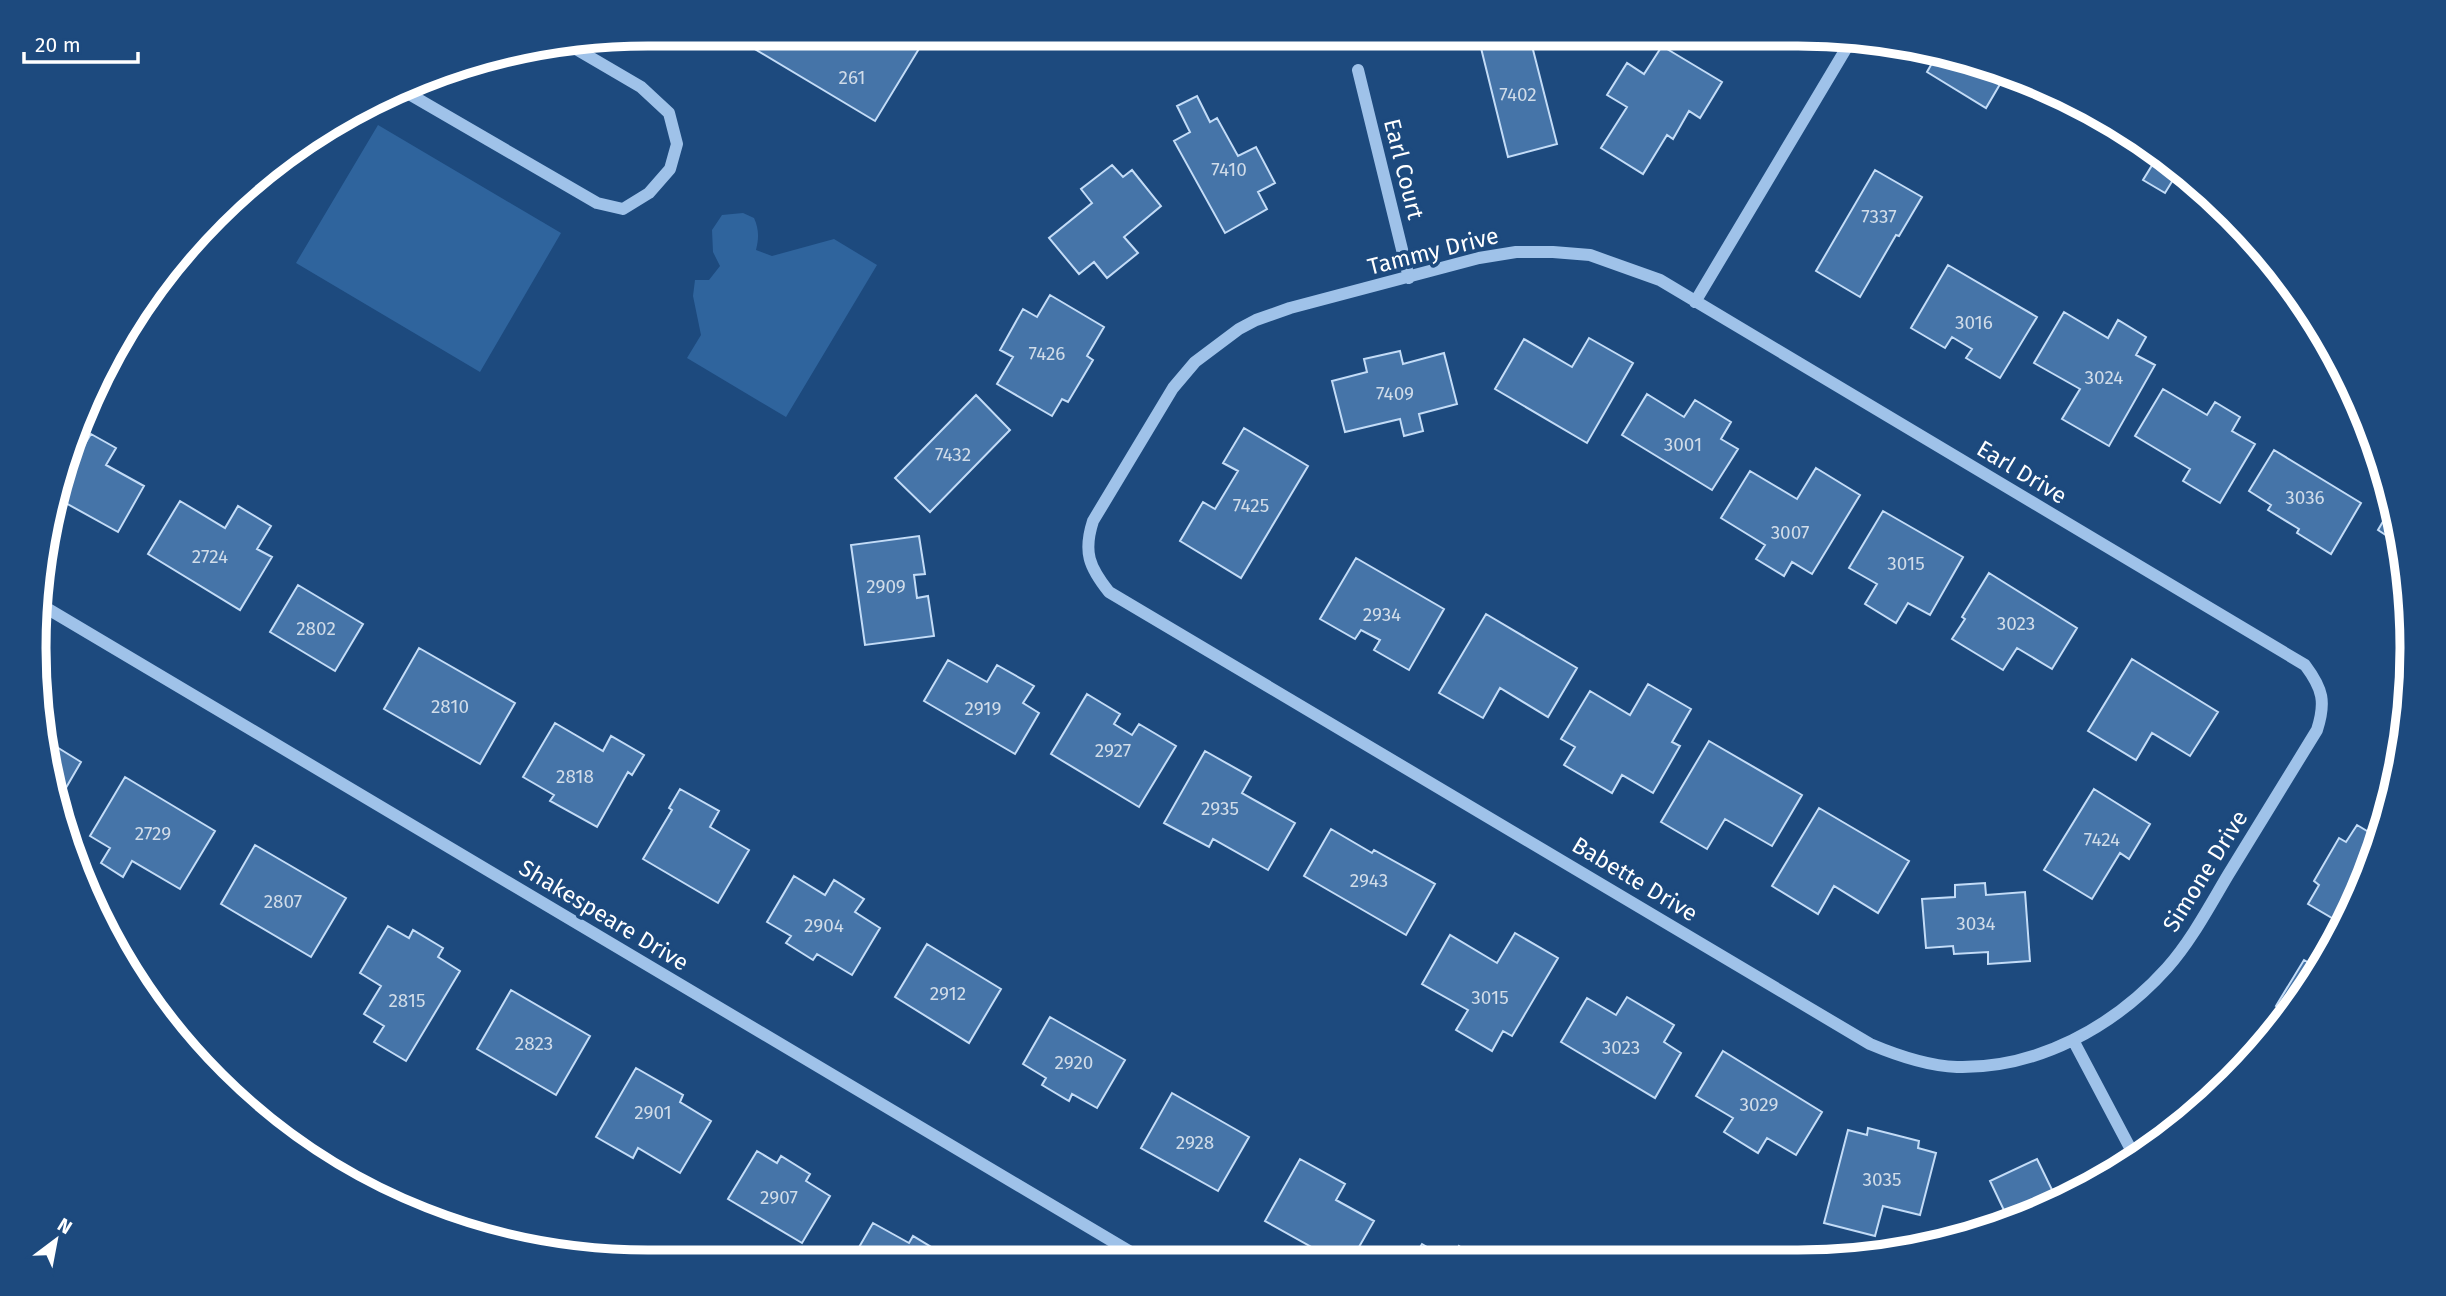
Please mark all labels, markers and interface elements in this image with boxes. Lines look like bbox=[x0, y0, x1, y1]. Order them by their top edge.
scale bar bbox=[24, 21, 138, 65]
text: 20 m bbox=[35, 32, 81, 58]
house number: 261 bbox=[839, 66, 865, 89]
house number: 7402 bbox=[1499, 83, 1537, 106]
street label: Earl Court bbox=[1378, 116, 1430, 223]
house number: 7410 bbox=[1211, 158, 1247, 181]
house number: 7337 bbox=[1861, 205, 1897, 228]
street label: Tammy Drive bbox=[1365, 221, 1501, 281]
house number: 3016 bbox=[1955, 311, 1993, 334]
house number: 7426 bbox=[1029, 342, 1065, 365]
house number: 3024 bbox=[2085, 366, 2123, 389]
house number: 7409 bbox=[1376, 382, 1414, 405]
house number: 3001 bbox=[1664, 433, 1702, 456]
street label: Earl Drive bbox=[1972, 434, 2072, 510]
house number: 7432 bbox=[935, 443, 971, 466]
house number: 3036 bbox=[2285, 486, 2325, 509]
house number: 7425 bbox=[1233, 494, 1269, 517]
house number: 3007 bbox=[1771, 521, 1809, 544]
house number: 2724 bbox=[192, 545, 228, 568]
house number: 3015 bbox=[1887, 552, 1925, 575]
house number: 2909 bbox=[866, 575, 906, 598]
house number: 2934 bbox=[1363, 603, 1401, 626]
house number: 3023 bbox=[1997, 612, 2035, 635]
house number: 2802 bbox=[296, 617, 336, 640]
house number: 2810 bbox=[431, 695, 469, 718]
house number: 2919 bbox=[964, 697, 1002, 720]
house number: 2927 bbox=[1095, 739, 1131, 762]
house number: 2818 bbox=[556, 765, 594, 788]
house number: 2935 bbox=[1201, 797, 1239, 820]
street label: Simone Drive bbox=[2157, 805, 2253, 937]
house number: 2729 bbox=[135, 822, 171, 845]
house number: 7424 bbox=[2084, 828, 2120, 851]
street label: Babette Drive bbox=[1567, 831, 1703, 927]
street label: Shakespeare Drive bbox=[514, 853, 694, 977]
house number: 2943 bbox=[1350, 869, 1388, 892]
house number: 2807 bbox=[264, 890, 302, 913]
house number: 3034 bbox=[1956, 912, 1996, 935]
house number: 2904 bbox=[804, 914, 844, 937]
house number: 2912 bbox=[930, 982, 966, 1005]
house number: 3015 bbox=[1471, 986, 1509, 1009]
house number: 2815 bbox=[388, 989, 426, 1012]
house number: 2823 bbox=[515, 1032, 553, 1055]
house number: 3023 bbox=[1602, 1036, 1640, 1059]
house number: 2920 bbox=[1055, 1051, 1093, 1074]
house number: 3029 bbox=[1739, 1093, 1779, 1116]
house number: 2901 bbox=[634, 1101, 672, 1124]
house number: 2928 bbox=[1176, 1131, 1214, 1154]
house number: 3035 bbox=[1863, 1168, 1901, 1191]
house number: 2907 bbox=[760, 1186, 798, 1209]
north arrow bbox=[21, 1205, 91, 1275]
text: N bbox=[53, 1213, 76, 1239]

